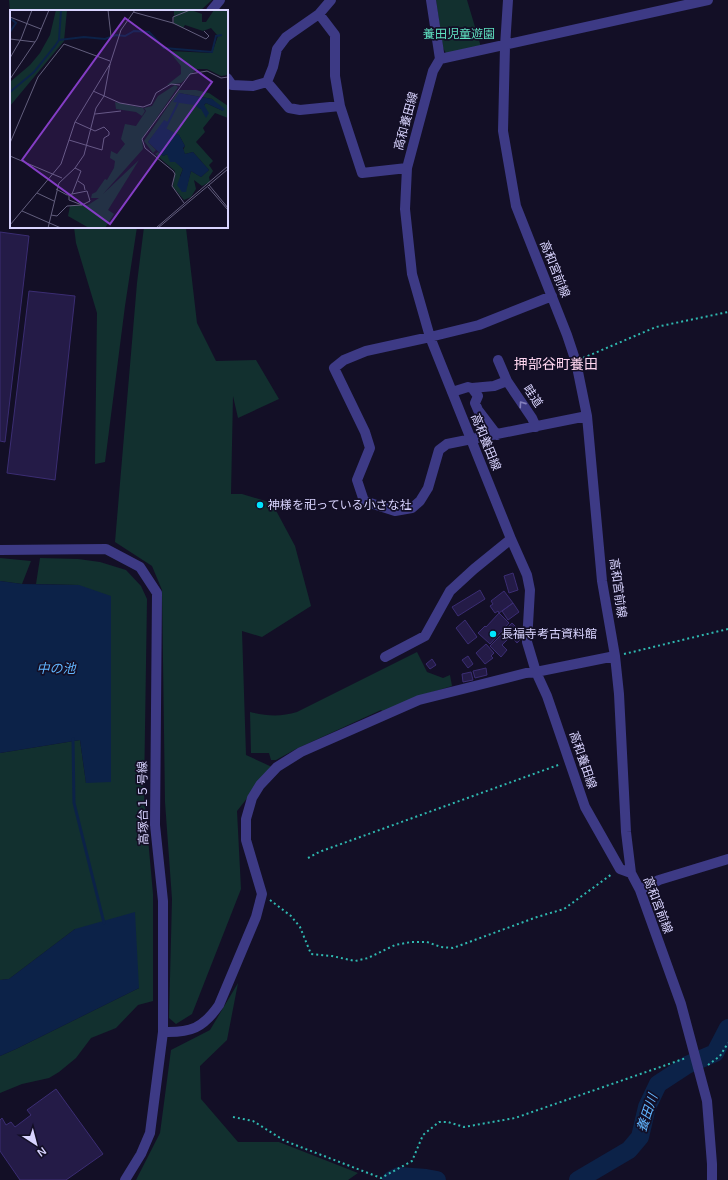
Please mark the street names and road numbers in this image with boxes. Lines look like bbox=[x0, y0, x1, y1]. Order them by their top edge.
street label: 高和養田線 bbox=[391, 90, 421, 152]
street label: 高和宮前線 bbox=[537, 239, 573, 299]
street label: 畦道 bbox=[520, 382, 546, 410]
street label: 高和養田線 bbox=[468, 412, 504, 472]
street label: 高和宮前線 bbox=[607, 557, 629, 619]
street label: 高和養田線 bbox=[567, 729, 599, 791]
street label: 高塚台１５号線 bbox=[135, 761, 151, 845]
street label: 高和宮前線 bbox=[641, 874, 675, 936]

